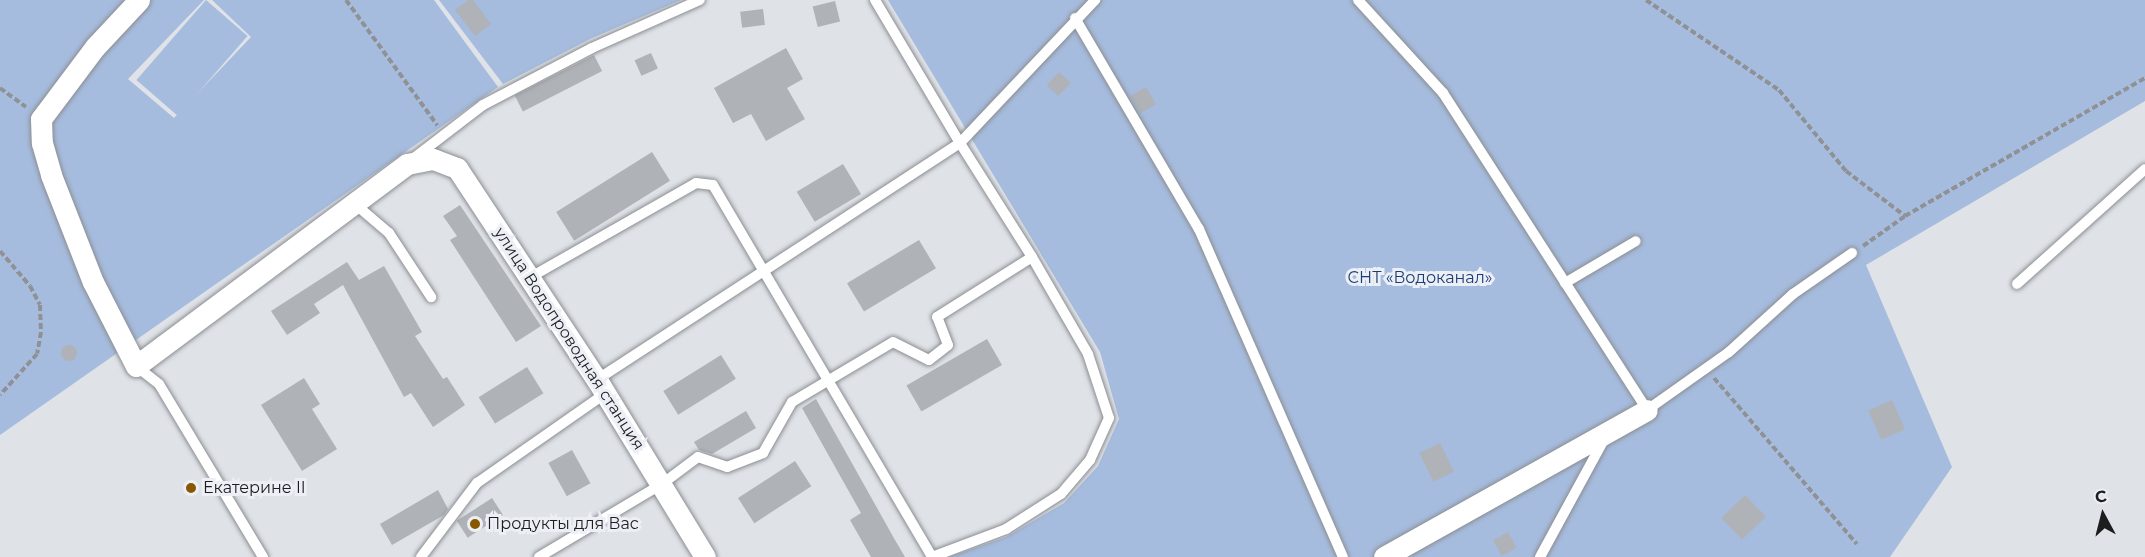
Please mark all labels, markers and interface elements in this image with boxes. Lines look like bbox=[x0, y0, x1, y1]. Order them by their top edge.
street label: улица Водопроводная станция bbox=[490, 224, 648, 454]
park label: СНТ «Водоканал» bbox=[1348, 268, 1492, 288]
place label: Екатерине II bbox=[203, 478, 306, 498]
marker: Екатерине II bbox=[184, 481, 198, 495]
north arrow bbox=[2073, 485, 2133, 545]
text: С bbox=[2094, 487, 2108, 507]
place label: Продукты для Вас bbox=[487, 514, 639, 534]
marker: Продукты для Вас bbox=[468, 517, 482, 531]

